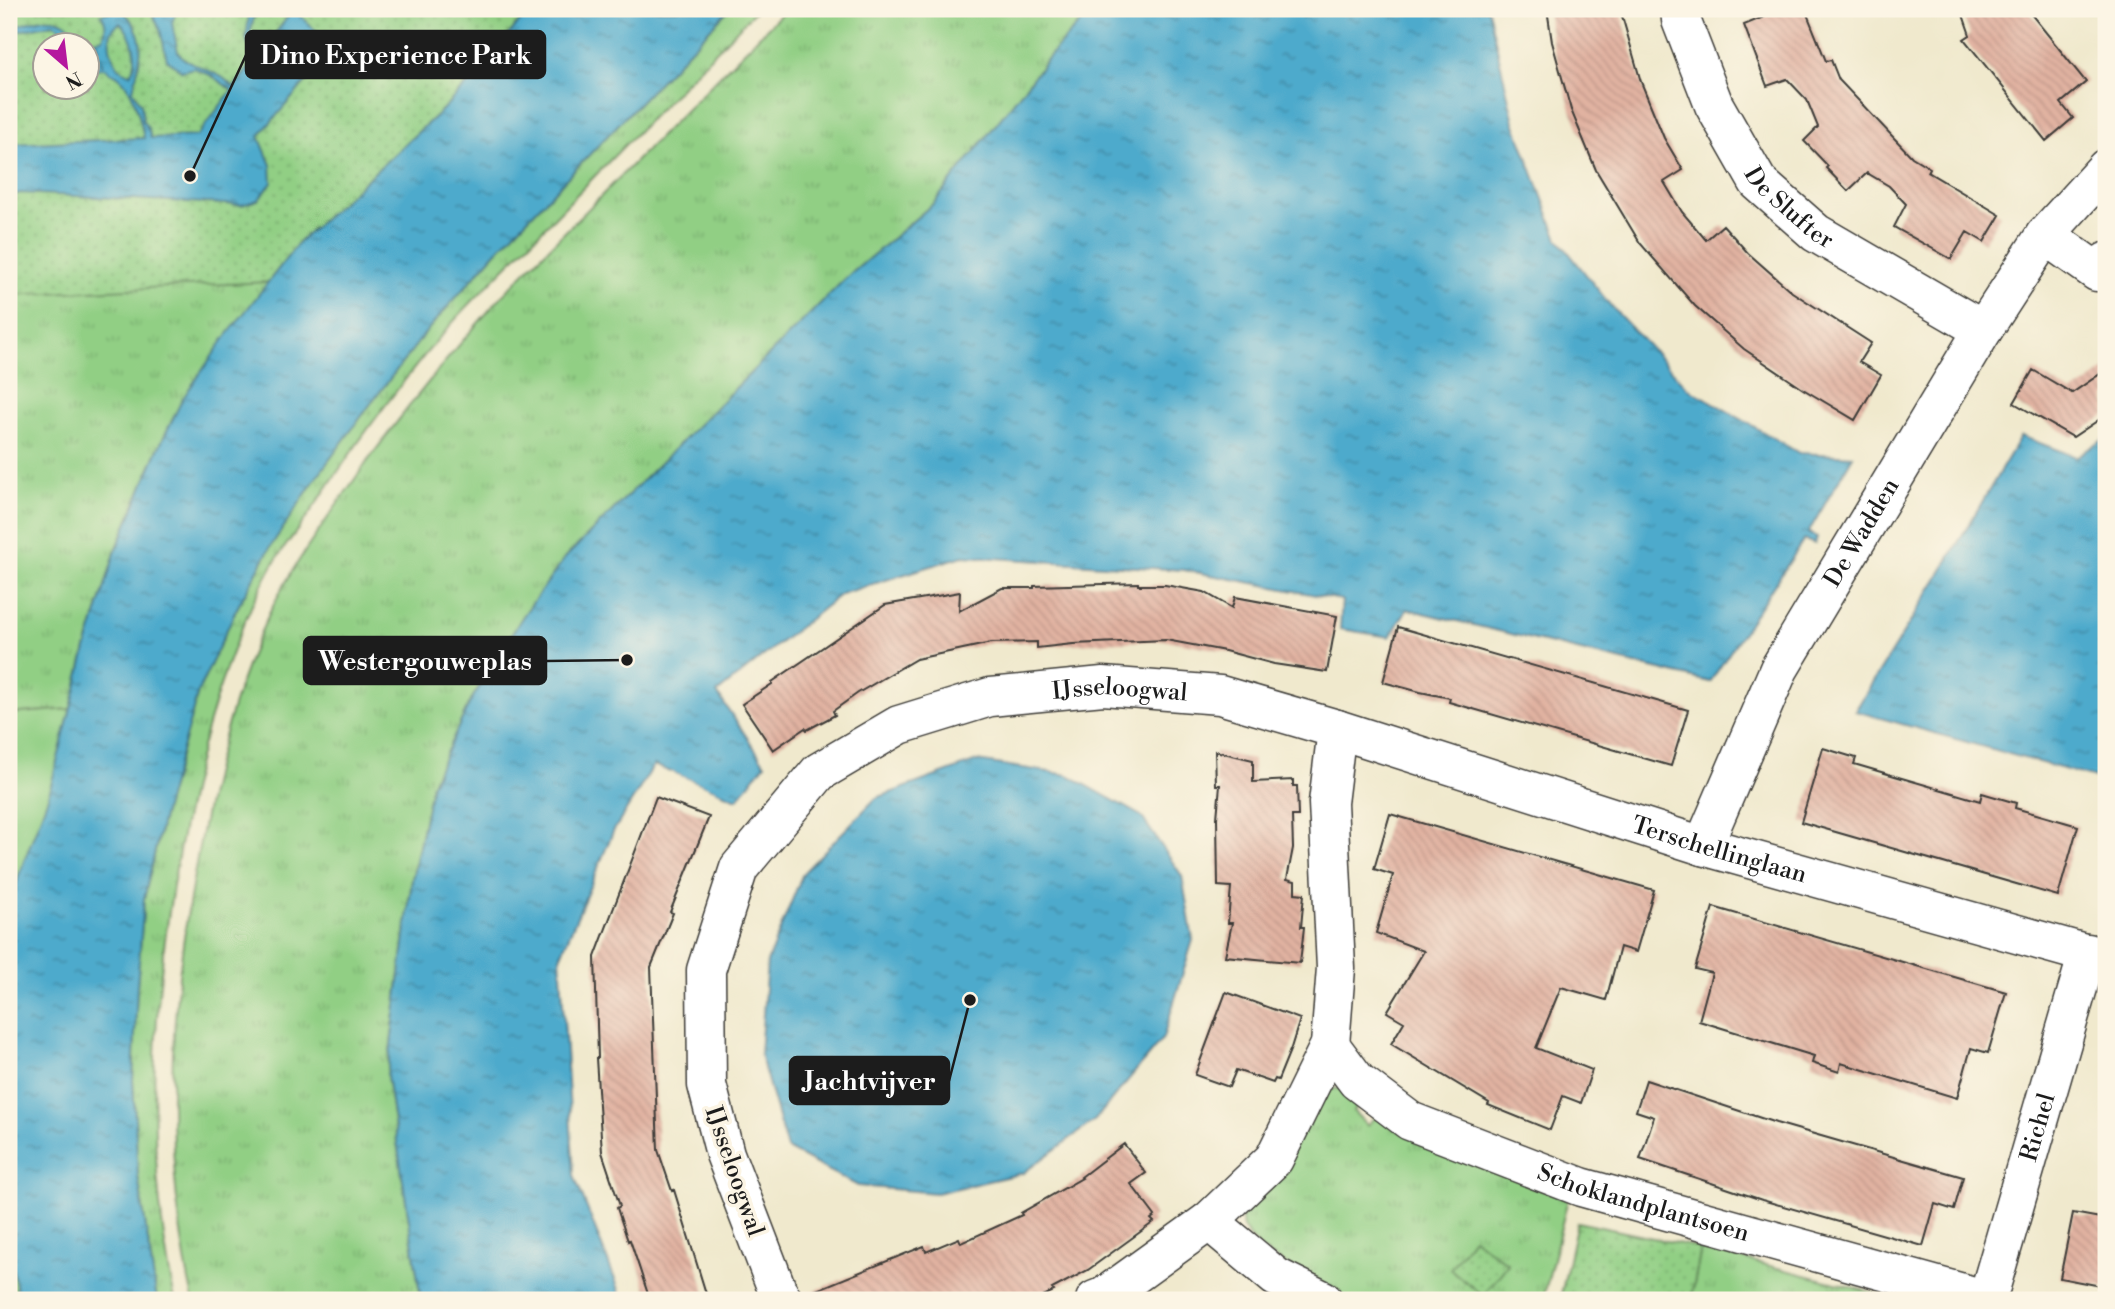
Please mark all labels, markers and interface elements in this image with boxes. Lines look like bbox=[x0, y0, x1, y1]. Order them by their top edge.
callout: Dino Experience Park bbox=[246, 31, 545, 78]
north arrow bbox=[32, 32, 102, 102]
text: Dino Experience Park bbox=[260, 40, 533, 72]
text: N bbox=[61, 66, 86, 94]
street label: De Slufter bbox=[1737, 162, 1839, 256]
street label: De Wadden bbox=[1818, 473, 1906, 593]
callout: Westergouweplas bbox=[304, 637, 546, 684]
text: Westergouweplas bbox=[317, 646, 532, 678]
street label: IJsseloogwal bbox=[1051, 672, 1188, 708]
street label: Terschellinglaan bbox=[1628, 810, 1810, 890]
callout: Jachtvijver bbox=[790, 1057, 949, 1104]
text: Jachtvijver bbox=[801, 1066, 936, 1098]
street label: Richel bbox=[2014, 1090, 2062, 1165]
street label: IJsseloogwal bbox=[698, 1102, 770, 1240]
street label: Schoklandplantsoen bbox=[1533, 1158, 1753, 1249]

